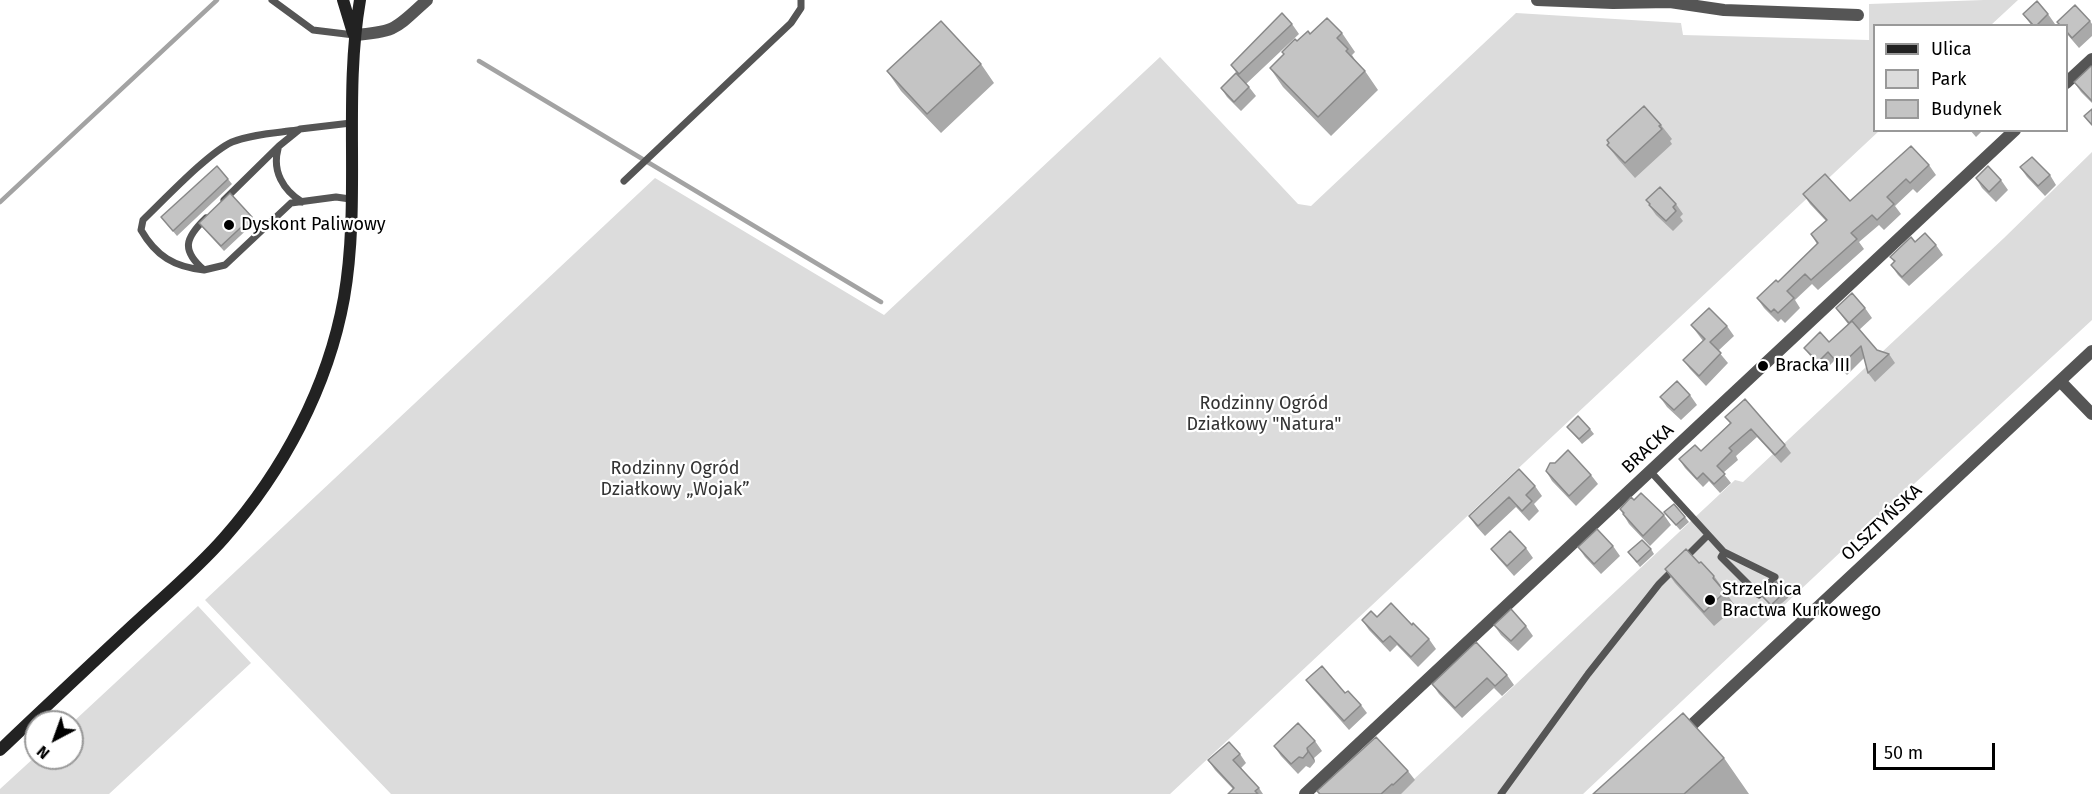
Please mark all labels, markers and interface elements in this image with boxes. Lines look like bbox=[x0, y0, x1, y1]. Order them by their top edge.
legend bbox=[1873, 24, 2068, 132]
text: Ulica bbox=[1931, 38, 1971, 60]
text: Park bbox=[1931, 68, 1966, 90]
text: Budynek bbox=[1931, 98, 2002, 120]
place label: Dyskont Paliwowy bbox=[241, 214, 386, 236]
marker: Dyskont Paliwowy bbox=[222, 218, 236, 232]
place label: Bracka III bbox=[1775, 355, 1850, 377]
marker: Bracka III bbox=[1756, 359, 1770, 373]
park label: Rodzinny Ogród Działkowy "Natura" bbox=[1186, 393, 1342, 436]
street label: BRACKA bbox=[1618, 420, 1678, 478]
park label: Rodzinny Ogród Działkowy „Wojak” bbox=[600, 458, 750, 500]
street label: OLSZTYŃSKA bbox=[1837, 480, 1927, 566]
place label: Strzelnica Bractwa Kurkowego bbox=[1722, 579, 1881, 622]
marker: Strzelnica Bractwa Kurkowego bbox=[1703, 593, 1717, 607]
north arrow bbox=[24, 710, 84, 770]
scale bar bbox=[1876, 731, 1998, 769]
text: N bbox=[33, 742, 53, 763]
text: 50 m bbox=[1884, 742, 1923, 764]

